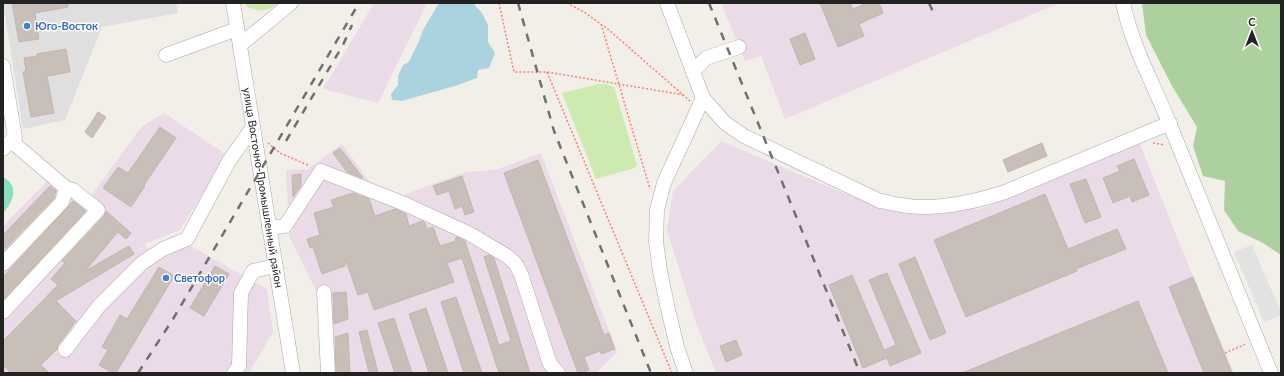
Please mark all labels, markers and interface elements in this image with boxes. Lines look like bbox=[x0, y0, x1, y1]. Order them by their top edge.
north arrow bbox=[1232, 12, 1272, 52]
text: С bbox=[1248, 15, 1256, 28]
place label: Юго-Восток bbox=[35, 19, 98, 32]
marker: Юго-Восток bbox=[22, 21, 32, 31]
street label: улица Восточно-Промышленный район bbox=[241, 86, 286, 289]
place label: Светофор bbox=[174, 271, 225, 284]
marker: Светофор bbox=[161, 273, 171, 283]

